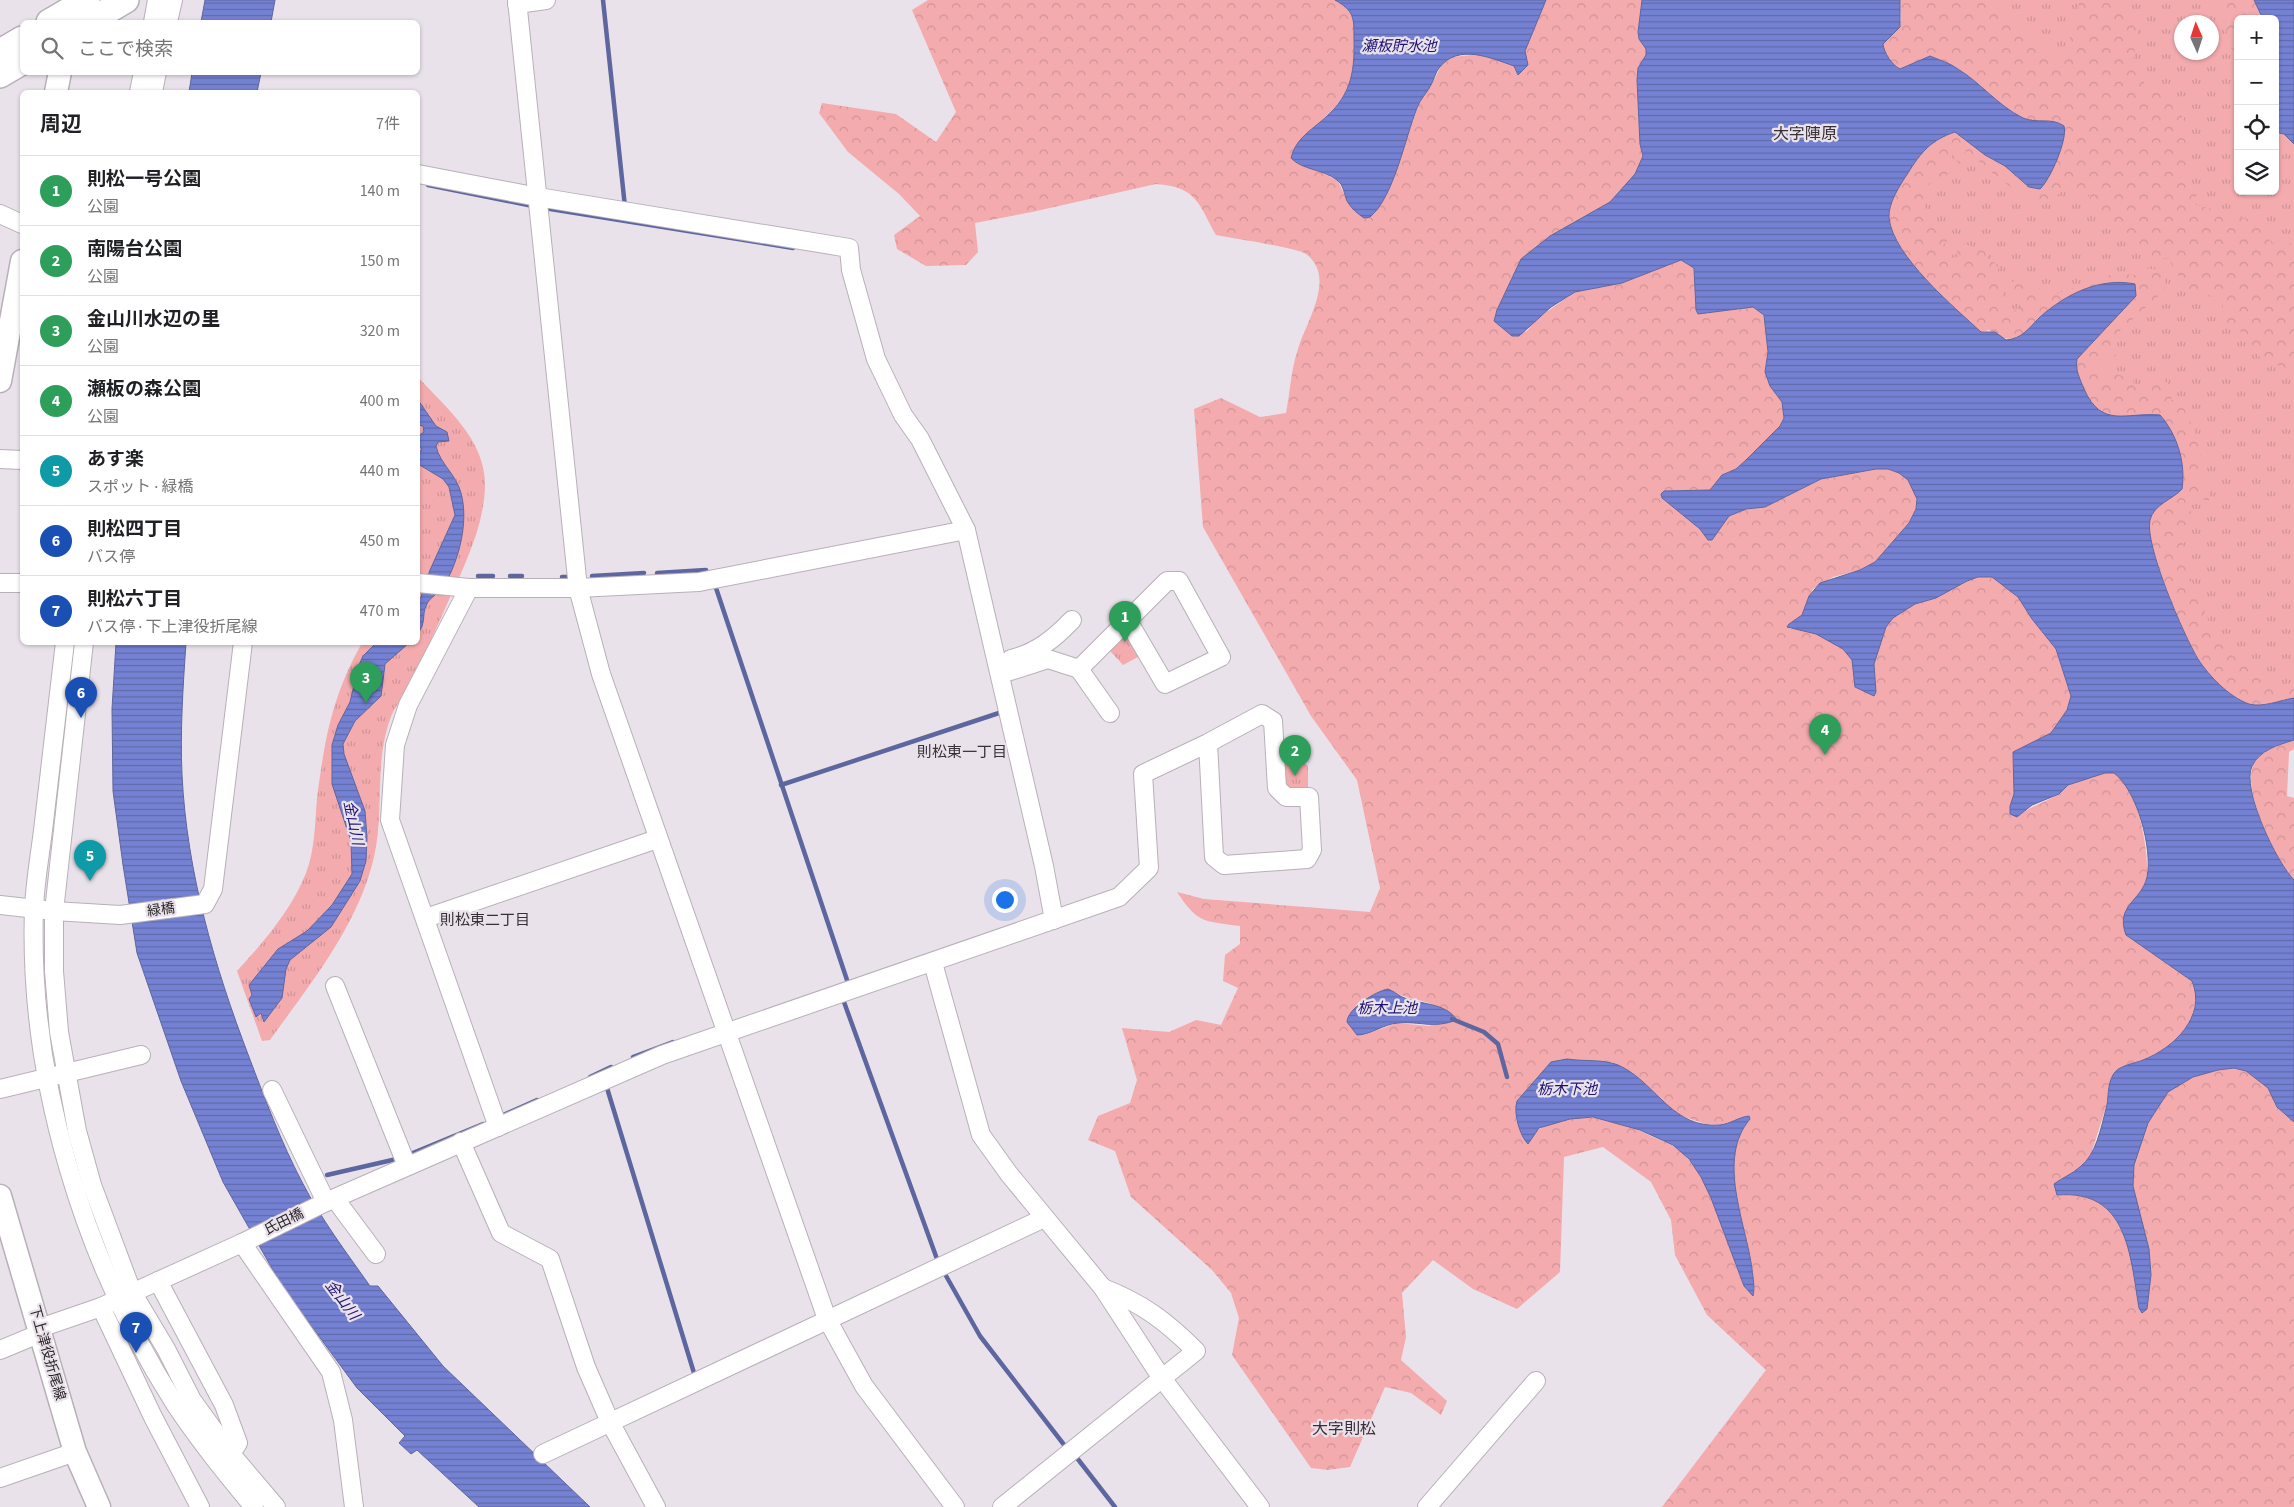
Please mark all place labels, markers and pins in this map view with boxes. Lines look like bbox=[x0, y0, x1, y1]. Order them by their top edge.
pin: 1 bbox=[1109, 601, 1141, 642]
pin: 3 bbox=[350, 662, 382, 703]
pin: 6 bbox=[65, 677, 97, 718]
pin: 4 bbox=[1809, 714, 1841, 755]
pin: 2 bbox=[1279, 735, 1311, 776]
pin: 5 bbox=[74, 840, 106, 881]
pin: 7 bbox=[120, 1312, 152, 1353]

